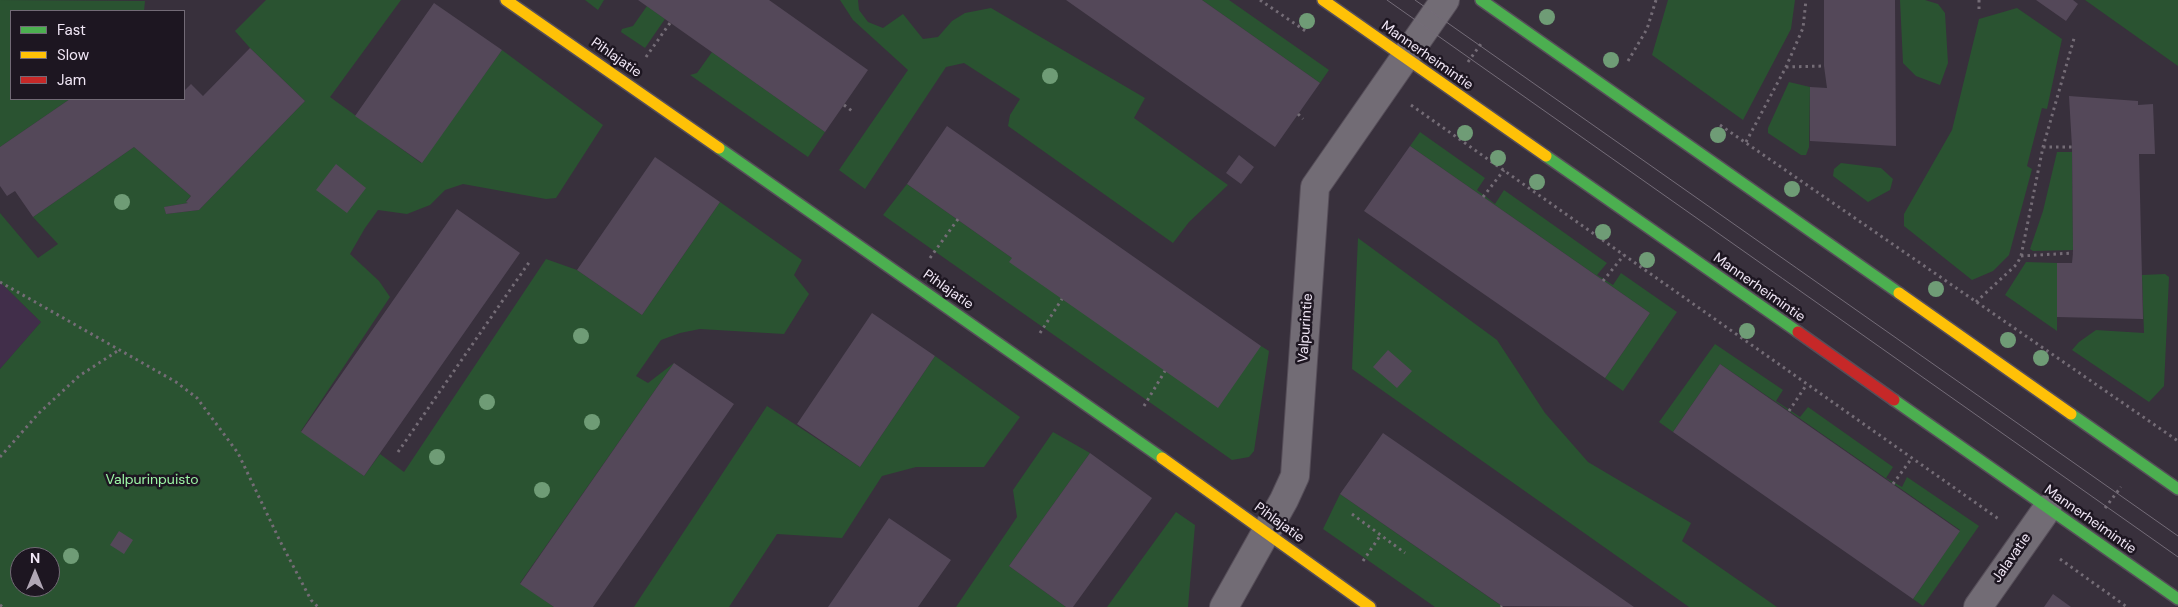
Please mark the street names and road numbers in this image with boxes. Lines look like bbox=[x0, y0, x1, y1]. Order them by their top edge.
street label: Mannerheimintie bbox=[1378, 18, 1476, 94]
street label: Pihlajatie bbox=[587, 35, 645, 81]
street label: Mannerheimintie bbox=[1710, 250, 1808, 326]
street label: Pihlajatie bbox=[919, 267, 977, 313]
street label: Valpurintie bbox=[1295, 293, 1317, 363]
street label: Mannerheimintie bbox=[2041, 482, 2139, 558]
street label: Pihlajatie bbox=[1251, 499, 1307, 547]
street label: Jalavatie bbox=[1989, 530, 2035, 586]

